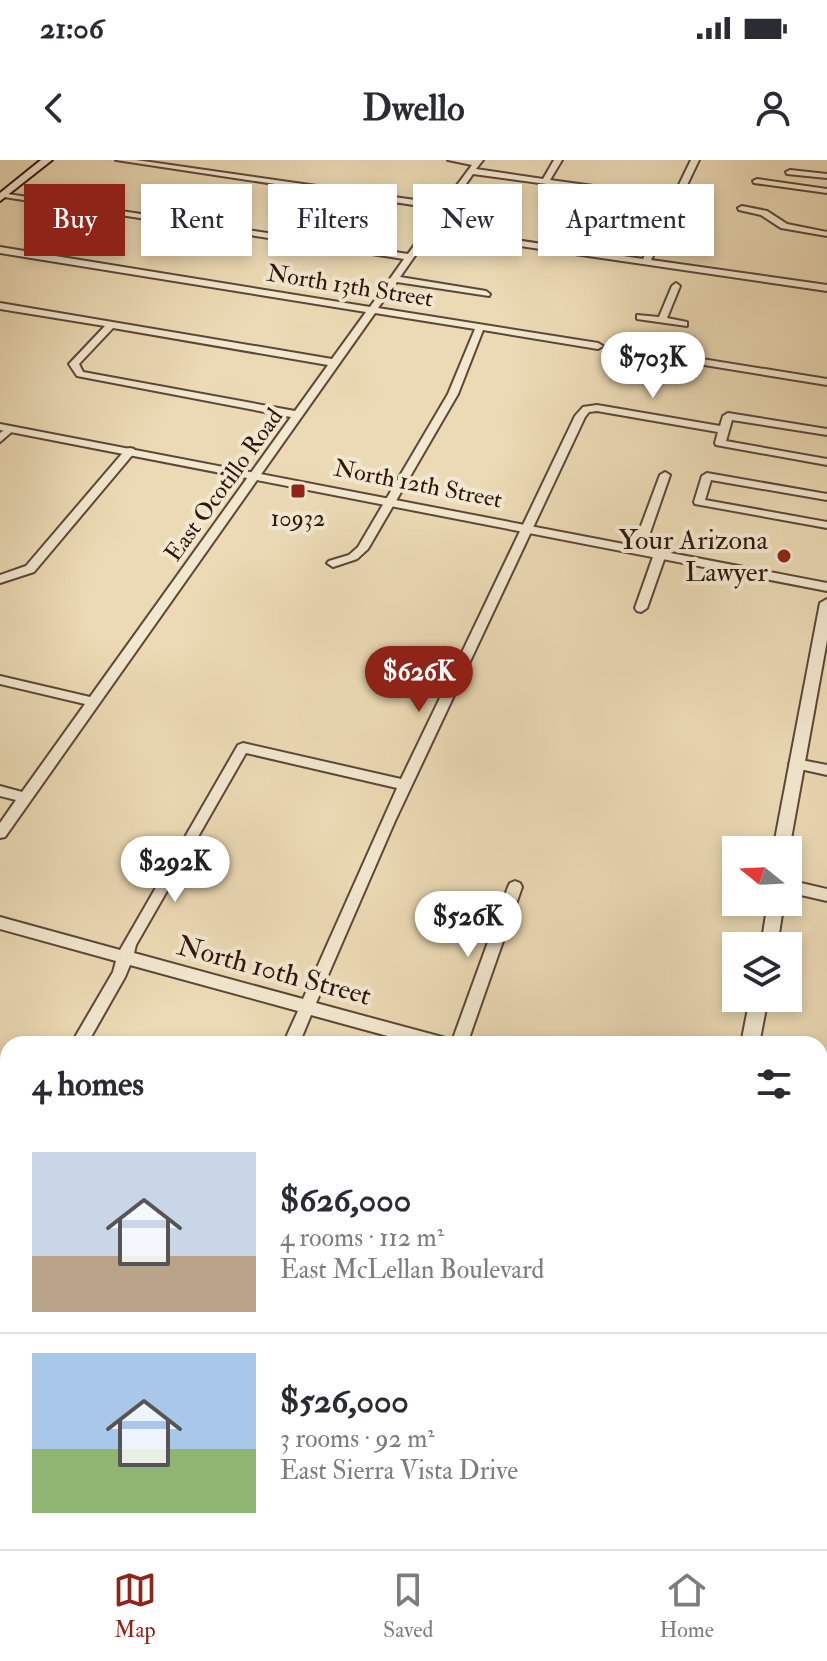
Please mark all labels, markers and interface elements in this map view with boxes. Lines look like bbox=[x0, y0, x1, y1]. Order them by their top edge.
text: 21:06 bbox=[40, 10, 104, 47]
icon: back bbox=[32, 86, 76, 130]
text: Dwello bbox=[363, 86, 464, 131]
icon: person bbox=[751, 86, 795, 130]
chip: Buy bbox=[24, 184, 125, 256]
chip: Rent bbox=[141, 184, 252, 256]
chip: Filters bbox=[268, 184, 397, 256]
chip: New bbox=[413, 184, 522, 256]
chip: Apartment bbox=[538, 184, 714, 256]
street label: North 13th Street bbox=[265, 258, 436, 314]
pin: $703K bbox=[597, 332, 709, 400]
text: $703K bbox=[619, 342, 687, 374]
street label: East Ocotillo Road bbox=[158, 402, 290, 568]
street label: North 12th Street bbox=[331, 452, 505, 516]
marker: 10932 bbox=[289, 482, 307, 500]
place label: 10932 bbox=[271, 503, 325, 534]
place label: Your Arizona Lawyer bbox=[619, 523, 769, 590]
marker: Your Arizona Lawyer bbox=[775, 547, 793, 565]
pin: $626K bbox=[363, 646, 475, 714]
text: $626K bbox=[383, 656, 455, 688]
pin: $292K bbox=[119, 836, 231, 904]
north arrow bbox=[722, 836, 802, 916]
map controls bbox=[722, 836, 802, 1012]
text: $292K bbox=[139, 846, 211, 878]
pin: $526K bbox=[412, 891, 524, 959]
text: $526K bbox=[433, 901, 503, 933]
street label: North 10th Street bbox=[173, 928, 375, 1014]
button: layers bbox=[722, 932, 802, 1012]
icon: filters bbox=[752, 1062, 796, 1106]
text: 4 homes bbox=[32, 1063, 144, 1106]
text: $626,000 bbox=[280, 1179, 411, 1222]
icon: home bbox=[96, 1184, 192, 1280]
text: 4 rooms · 112 m² bbox=[280, 1222, 444, 1254]
text: East McLellan Boulevard bbox=[280, 1254, 544, 1286]
text: $526,000 bbox=[280, 1380, 409, 1423]
icon: home bbox=[96, 1385, 192, 1481]
text: 3 rooms · 92 m² bbox=[280, 1423, 435, 1455]
text: East Sierra Vista Drive bbox=[280, 1455, 518, 1487]
tab: Map bbox=[113, 1568, 157, 1644]
tab: Saved bbox=[383, 1568, 433, 1644]
tab: Home bbox=[659, 1568, 714, 1644]

